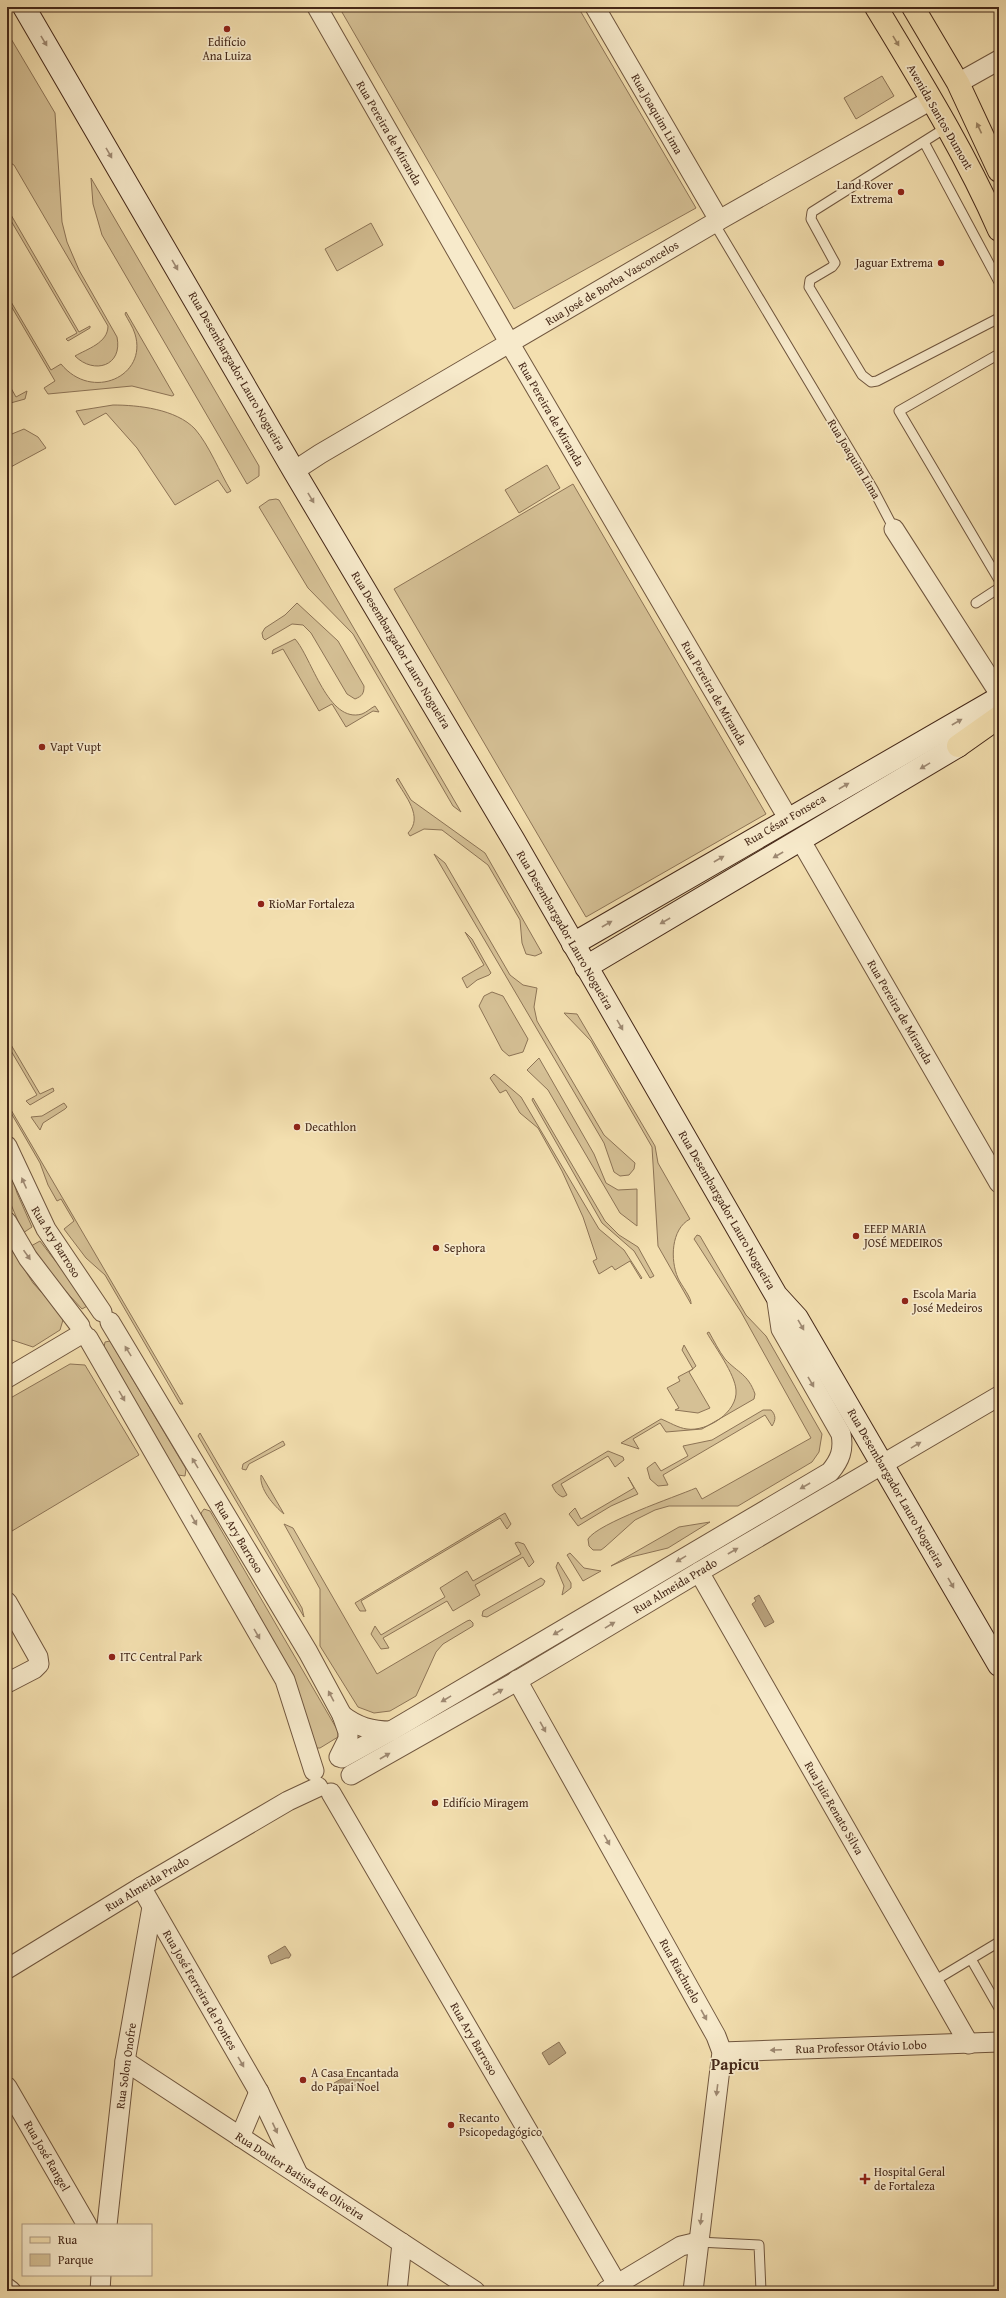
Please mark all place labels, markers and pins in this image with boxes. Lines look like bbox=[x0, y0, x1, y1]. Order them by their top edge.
marker: Edifício Ana Luiza bbox=[222, 24, 232, 34]
place label: Edifício Ana Luiza bbox=[203, 33, 252, 64]
place label: Land Rover Extrema bbox=[837, 176, 893, 207]
marker: Land Rover Extrema bbox=[896, 187, 906, 197]
place label: Jaguar Extrema bbox=[854, 254, 933, 271]
marker: Jaguar Extrema bbox=[936, 258, 946, 268]
place label: Vapt Vupt bbox=[50, 738, 102, 755]
marker: Vapt Vupt bbox=[37, 742, 47, 752]
place label: RioMar Fortaleza bbox=[269, 895, 355, 912]
marker: RioMar Fortaleza bbox=[256, 899, 266, 909]
place label: Decathlon bbox=[305, 1118, 356, 1135]
marker: Decathlon bbox=[292, 1122, 302, 1132]
place label: EEEP MARIA JOSÉ MEDEIROS bbox=[862, 1220, 943, 1251]
marker: EEEP MARIA JOSÉ MEDEIROS bbox=[851, 1231, 861, 1241]
place label: Sephora bbox=[444, 1239, 486, 1256]
marker: Sephora bbox=[431, 1243, 441, 1253]
place label: Escola Maria José Medeiros bbox=[911, 1285, 983, 1316]
marker: Escola Maria José Medeiros bbox=[900, 1296, 910, 1306]
place label: ITC Central Park bbox=[120, 1648, 203, 1665]
marker: ITC Central Park bbox=[107, 1652, 117, 1662]
place label: Edifício Miragem bbox=[443, 1794, 529, 1811]
marker: Edifício Miragem bbox=[430, 1798, 440, 1808]
place label: A Casa Encantada do Papai Noel bbox=[311, 2064, 399, 2095]
marker: A Casa Encantada do Papai Noel bbox=[298, 2075, 308, 2085]
place label: Recanto Psicopedagógico bbox=[459, 2109, 542, 2140]
marker: Recanto Psicopedagógico bbox=[446, 2120, 456, 2130]
place label: Hospital Geral de Fortaleza bbox=[874, 2163, 946, 2194]
marker: Hospital Geral de Fortaleza bbox=[859, 2173, 871, 2185]

